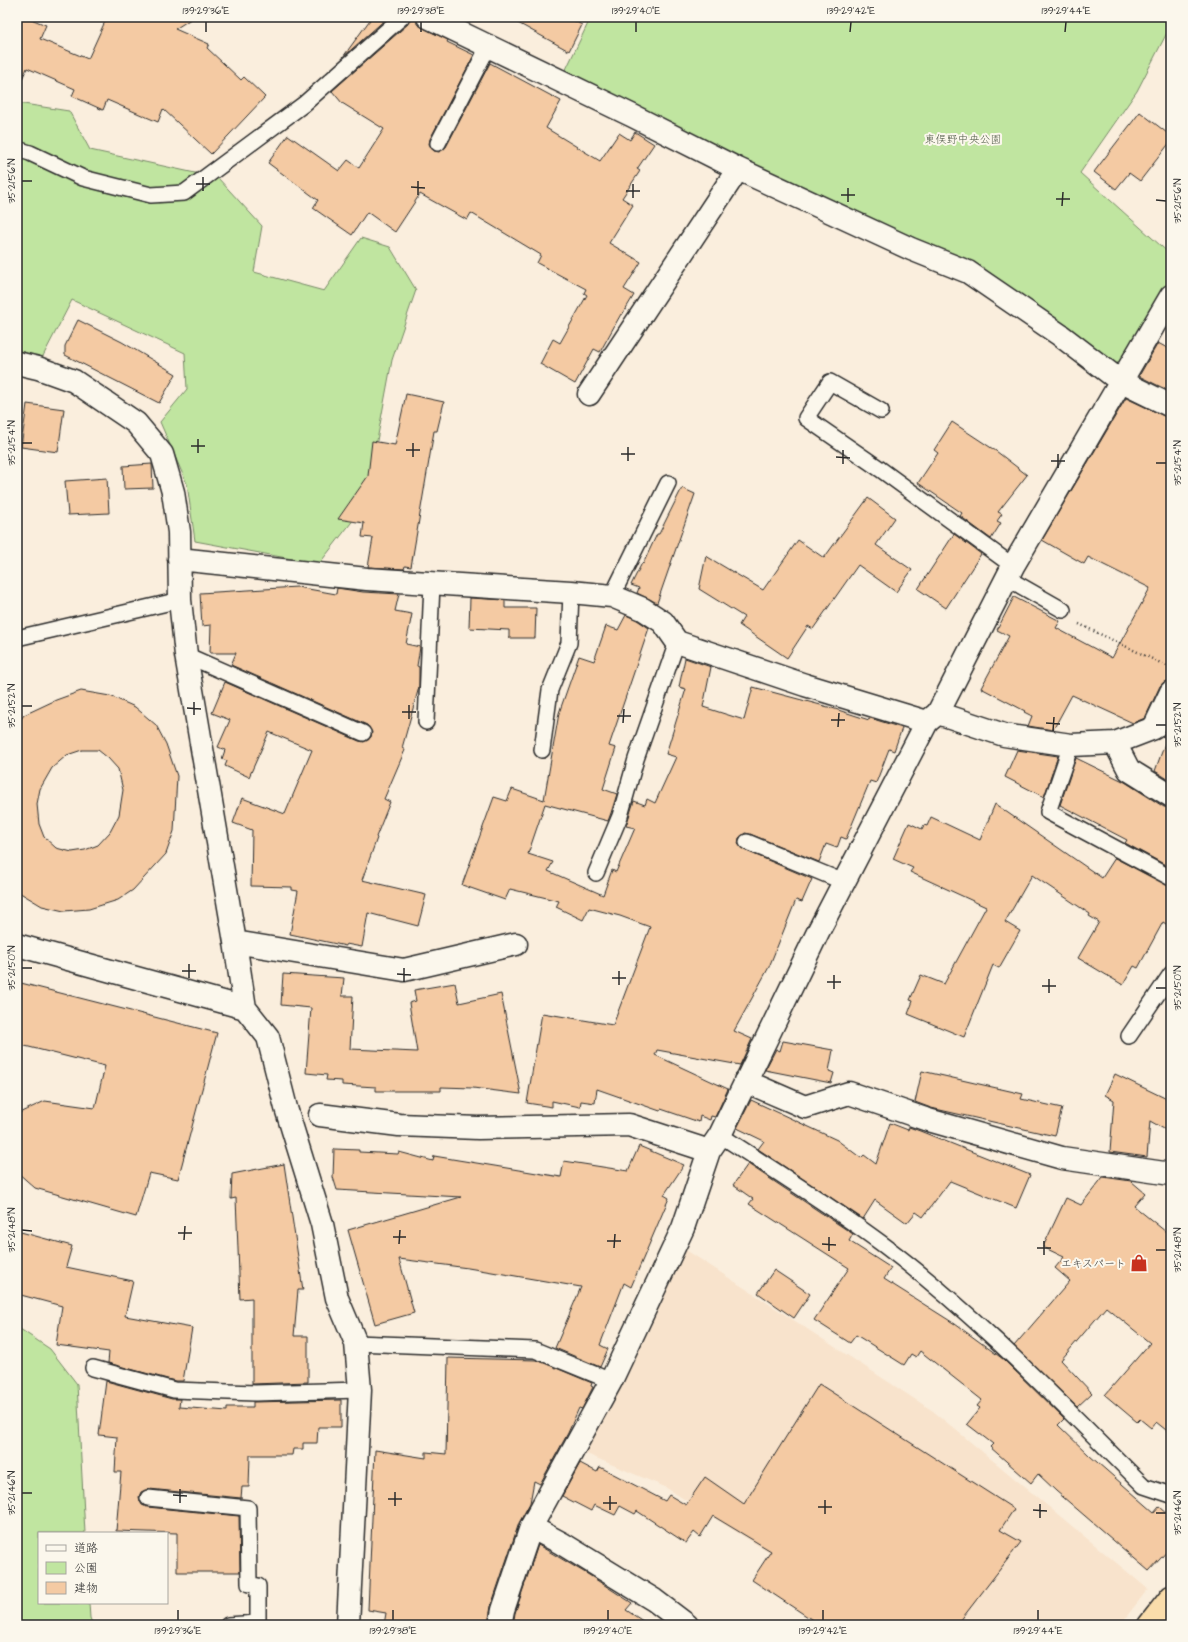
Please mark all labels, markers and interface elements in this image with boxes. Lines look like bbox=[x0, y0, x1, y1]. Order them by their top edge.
text: 139°29'36"E bbox=[183, 4, 230, 18]
text: 139°29'38"E bbox=[397, 4, 445, 18]
text: 139°29'40"E bbox=[612, 4, 660, 18]
text: 139°29'42"E bbox=[827, 4, 875, 18]
text: 139°29'44"E bbox=[1041, 4, 1091, 18]
park label: 東俣野中央公園 bbox=[925, 132, 1002, 147]
text: 35°21'56"N bbox=[5, 159, 19, 203]
text: 35°21'56"N bbox=[1171, 179, 1185, 223]
text: 35°21'54"N bbox=[5, 420, 19, 466]
text: 35°21'54"N bbox=[1171, 440, 1185, 486]
text: 35°21'52"N bbox=[5, 684, 19, 728]
text: 35°21'52"N bbox=[1171, 703, 1185, 747]
text: 35°21'50"N bbox=[5, 945, 19, 991]
text: 35°21'50"N bbox=[1171, 965, 1185, 1011]
text: 35°21'48"N bbox=[5, 1208, 19, 1252]
text: 35°21'48"N bbox=[1171, 1228, 1185, 1272]
shop icon: エキスパート bbox=[1129, 1253, 1149, 1273]
place label: エキスパート bbox=[1061, 1256, 1126, 1271]
text: 35°21'46"N bbox=[5, 1471, 19, 1515]
text: 35°21'46"N bbox=[1171, 1491, 1185, 1535]
legend bbox=[38, 1532, 168, 1604]
text: 道路 bbox=[74, 1540, 98, 1557]
text: 公園 bbox=[74, 1560, 98, 1577]
text: 建物 bbox=[74, 1580, 98, 1597]
text: 139°29'36"E bbox=[155, 1624, 202, 1638]
text: 139°29'38"E bbox=[369, 1624, 417, 1638]
text: 139°29'40"E bbox=[584, 1624, 632, 1638]
text: 139°29'42"E bbox=[799, 1624, 847, 1638]
text: 139°29'44"E bbox=[1013, 1624, 1063, 1638]

